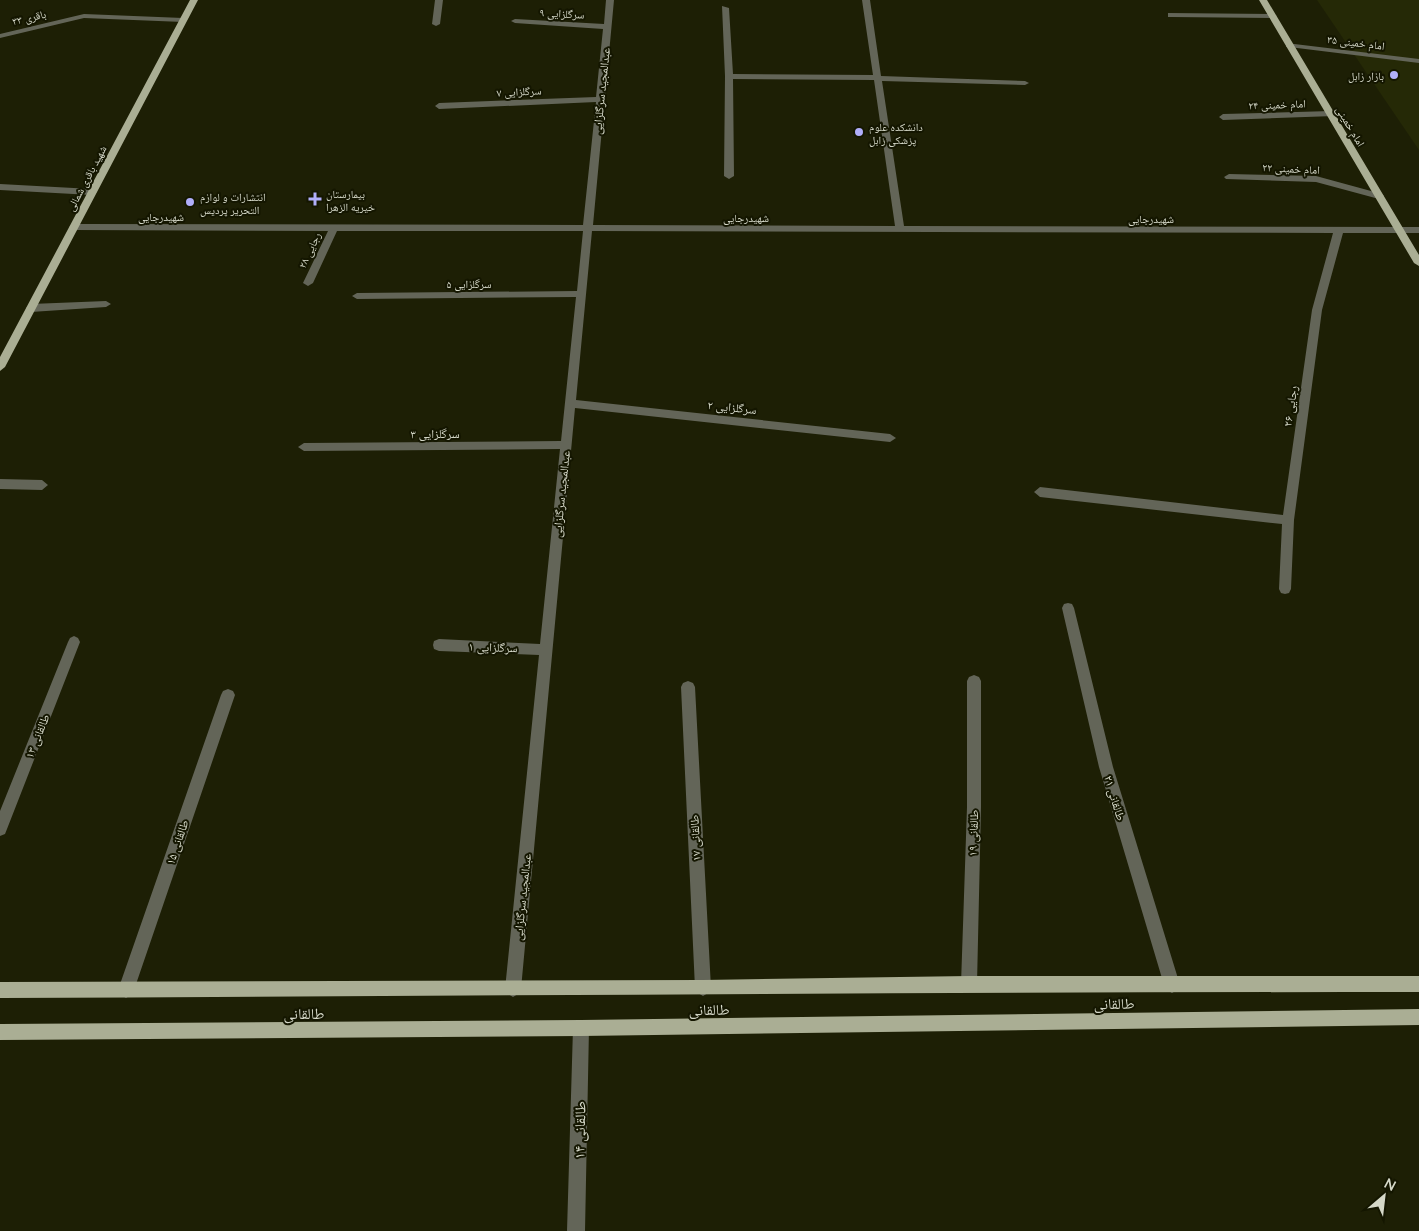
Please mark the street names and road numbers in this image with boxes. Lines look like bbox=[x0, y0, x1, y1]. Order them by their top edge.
street label: سرگلزایی ۹ bbox=[539, 5, 585, 22]
street label: باقری ۳۳ bbox=[11, 7, 47, 28]
street label: امام خمینی ۳۵ bbox=[1327, 32, 1385, 53]
street label: عبدالمجید سرگلزایی bbox=[589, 47, 613, 135]
street label: سرگلزایی ۷ bbox=[496, 83, 542, 100]
street label: امام خمینی ۲۴ bbox=[1248, 96, 1306, 113]
street label: امام خمینی bbox=[1333, 103, 1368, 149]
street label: شهید باقری شمالی bbox=[63, 143, 110, 213]
street label: امام خمینی ۲۲ bbox=[1262, 160, 1320, 177]
street label: شهیدرجایی bbox=[138, 210, 184, 224]
street label: شهیدرجایی bbox=[723, 211, 769, 225]
street label: شهیدرجایی bbox=[1128, 212, 1174, 226]
street label: رجایی ۲۸ bbox=[295, 230, 324, 270]
street label: سرگلزایی ۵ bbox=[446, 277, 492, 291]
street label: رجایی ۲۶ bbox=[1280, 384, 1301, 428]
street label: سرگلزایی ۲ bbox=[707, 397, 757, 417]
street label: سرگلزایی ۳ bbox=[410, 426, 460, 441]
street label: عبدالمجید سرگلزایی bbox=[549, 450, 573, 538]
street label: سرگلزایی ۱ bbox=[468, 639, 518, 656]
street label: طالقانی ۱۳ bbox=[21, 712, 53, 760]
street label: طالقانی ۲۱ bbox=[1101, 774, 1129, 823]
street label: طالقانی ۱۹ bbox=[965, 809, 981, 857]
street label: طالقانی ۱۷ bbox=[686, 814, 704, 862]
street label: طالقانی ۱۵ bbox=[162, 817, 192, 866]
street label: عبدالمجید سرگلزایی bbox=[510, 853, 534, 941]
street label: طالقانی bbox=[1093, 994, 1135, 1014]
street label: طالقانی bbox=[688, 1000, 730, 1020]
street label: طالقانی bbox=[284, 1004, 325, 1024]
street label: طالقانی ۱۴ bbox=[569, 1101, 591, 1159]

